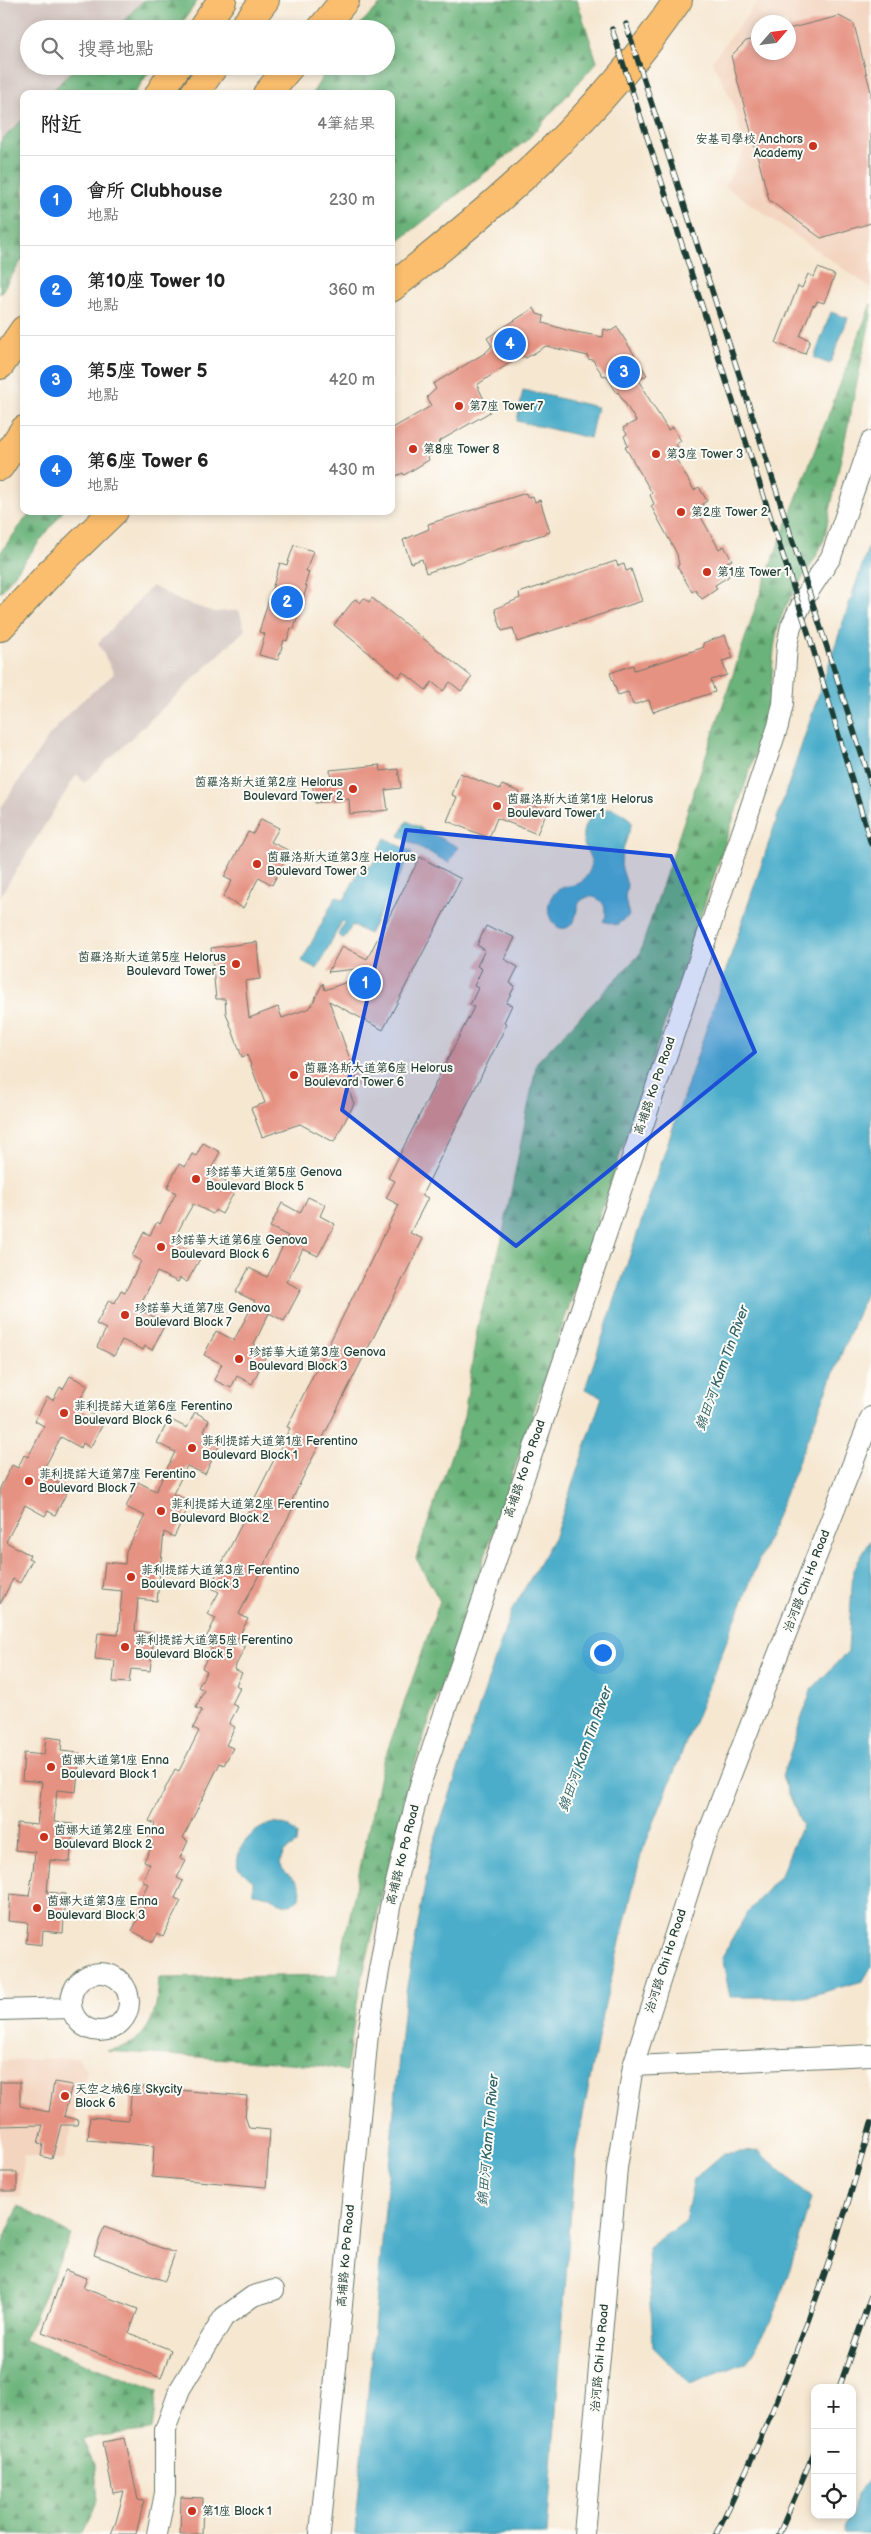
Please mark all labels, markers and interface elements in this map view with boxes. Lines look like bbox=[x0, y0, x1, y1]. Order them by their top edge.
north arrow bbox=[751, 15, 796, 60]
search box bbox=[20, 20, 395, 75]
icon: search bbox=[38, 34, 66, 62]
text: 搜尋地點 bbox=[78, 38, 154, 61]
text: 附近 bbox=[40, 112, 82, 137]
text: 4筆結果 bbox=[317, 115, 375, 134]
place label: 安基司學校 Anchors Academy bbox=[696, 132, 804, 161]
marker: 安基司學校 Anchors Academy bbox=[807, 140, 819, 152]
text: 會所 Clubhouse bbox=[87, 180, 222, 203]
text: 1 bbox=[53, 191, 59, 210]
text: 230 m bbox=[329, 191, 375, 210]
text: 地點 bbox=[87, 206, 119, 225]
text: 第10座 Tower 10 bbox=[87, 270, 225, 293]
text: 2 bbox=[51, 281, 61, 300]
text: 360 m bbox=[328, 281, 375, 300]
text: 地點 bbox=[87, 296, 119, 315]
pin: 4 bbox=[494, 325, 526, 363]
pin: 3 bbox=[608, 353, 640, 391]
text: 第5座 Tower 5 bbox=[87, 360, 208, 383]
text: 3 bbox=[51, 371, 61, 390]
text: 420 m bbox=[329, 371, 375, 390]
text: 地點 bbox=[87, 386, 119, 405]
place label: 第7座 Tower 7 bbox=[469, 399, 543, 414]
marker: 第7座 Tower 7 bbox=[453, 400, 465, 412]
place label: 第8座 Tower 8 bbox=[423, 442, 500, 457]
marker: 第8座 Tower 8 bbox=[407, 443, 419, 455]
place label: 第3座 Tower 3 bbox=[666, 447, 743, 462]
marker: 第3座 Tower 3 bbox=[650, 448, 662, 460]
text: 第6座 Tower 6 bbox=[87, 450, 209, 473]
text: 4 bbox=[51, 461, 61, 480]
text: 430 m bbox=[328, 461, 375, 480]
text: 地點 bbox=[87, 476, 119, 495]
place label: 第2座 Tower 2 bbox=[691, 505, 768, 520]
marker: 第2座 Tower 2 bbox=[675, 506, 687, 518]
place label: 第1座 Tower 1 bbox=[717, 565, 789, 580]
marker: 第1座 Tower 1 bbox=[701, 566, 713, 578]
pin: 2 bbox=[271, 583, 303, 621]
place label: 茵羅洛斯大道第2座 Helorus Boulevard Tower 2 bbox=[194, 775, 343, 804]
marker: 茵羅洛斯大道第2座 Helorus Boulevard Tower 2 bbox=[347, 783, 359, 795]
place label: 茵羅洛斯大道第1座 Helorus Boulevard Tower 1 bbox=[507, 792, 653, 821]
marker: 茵羅洛斯大道第1座 Helorus Boulevard Tower 1 bbox=[491, 800, 503, 812]
place label: 茵羅洛斯大道第3座 Helorus Boulevard Tower 3 bbox=[267, 850, 416, 879]
marker: 茵羅洛斯大道第3座 Helorus Boulevard Tower 3 bbox=[251, 858, 263, 870]
place label: 茵羅洛斯大道第5座 Helorus Boulevard Tower 5 bbox=[78, 950, 226, 979]
marker: 茵羅洛斯大道第5座 Helorus Boulevard Tower 5 bbox=[230, 958, 242, 970]
pin: 1 bbox=[349, 964, 381, 1002]
street label: 高埔路 Ko Po Road bbox=[631, 1035, 679, 1137]
place label: 茵羅洛斯大道第6座 Helorus Boulevard Tower 6 bbox=[304, 1061, 453, 1090]
marker: 茵羅洛斯大道第6座 Helorus Boulevard Tower 6 bbox=[288, 1069, 300, 1081]
place label: 珍諾華大道第5座 Genova Boulevard Block 5 bbox=[206, 1165, 342, 1194]
marker: 珍諾華大道第5座 Genova Boulevard Block 5 bbox=[190, 1173, 202, 1185]
place label: 珍諾華大道第6座 Genova Boulevard Block 6 bbox=[171, 1233, 308, 1262]
marker: 珍諾華大道第6座 Genova Boulevard Block 6 bbox=[155, 1241, 167, 1253]
place label: 珍諾華大道第7座 Genova Boulevard Block 7 bbox=[135, 1301, 270, 1330]
water label: 錦田河 Kam Tin River bbox=[691, 1302, 753, 1433]
marker: 珍諾華大道第7座 Genova Boulevard Block 7 bbox=[119, 1309, 131, 1321]
place label: 珍諾華大道第3座 Genova Boulevard Block 3 bbox=[249, 1345, 386, 1374]
marker: 珍諾華大道第3座 Genova Boulevard Block 3 bbox=[233, 1353, 245, 1365]
place label: 菲利提諾大道第6座 Ferentino Boulevard Block 6 bbox=[74, 1399, 233, 1428]
marker: 菲利提諾大道第6座 Ferentino Boulevard Block 6 bbox=[58, 1407, 70, 1419]
street label: 高埔路 Ko Po Road bbox=[501, 1418, 549, 1520]
place label: 菲利提諾大道第1座 Ferentino Boulevard Block 1 bbox=[202, 1434, 358, 1463]
marker: 菲利提諾大道第1座 Ferentino Boulevard Block 1 bbox=[186, 1442, 198, 1454]
place label: 菲利提諾大道第7座 Ferentino Boulevard Block 7 bbox=[39, 1467, 196, 1496]
marker: 菲利提諾大道第7座 Ferentino Boulevard Block 7 bbox=[23, 1475, 35, 1487]
place label: 菲利提諾大道第2座 Ferentino Boulevard Block 2 bbox=[171, 1497, 329, 1526]
marker: 菲利提諾大道第2座 Ferentino Boulevard Block 2 bbox=[155, 1505, 167, 1517]
street label: 治河路 Chi Ho Road bbox=[781, 1528, 833, 1634]
place label: 菲利提諾大道第3座 Ferentino Boulevard Block 3 bbox=[141, 1563, 300, 1592]
marker: 菲利提諾大道第3座 Ferentino Boulevard Block 3 bbox=[125, 1571, 137, 1583]
place label: 菲利提諾大道第5座 Ferentino Boulevard Block 5 bbox=[135, 1633, 293, 1662]
your location bbox=[590, 1640, 616, 1666]
marker: 菲利提諾大道第5座 Ferentino Boulevard Block 5 bbox=[119, 1641, 131, 1653]
water label: 錦田河 Kam Tin River bbox=[554, 1683, 616, 1814]
place label: 茵娜大道第1座 Enna Boulevard Block 1 bbox=[61, 1753, 169, 1782]
marker: 茵娜大道第1座 Enna Boulevard Block 1 bbox=[45, 1761, 57, 1773]
street label: 高埔路 Ko Po Road bbox=[383, 1803, 423, 1907]
place label: 茵娜大道第2座 Enna Boulevard Block 2 bbox=[54, 1823, 165, 1852]
marker: 茵娜大道第2座 Enna Boulevard Block 2 bbox=[38, 1831, 50, 1843]
place label: 茵娜大道第3座 Enna Boulevard Block 3 bbox=[47, 1894, 158, 1923]
marker: 茵娜大道第3座 Enna Boulevard Block 3 bbox=[31, 1902, 43, 1914]
street label: 治河路 Chi Ho Road bbox=[642, 1907, 690, 2015]
water label: 錦田河 Kam Tin River bbox=[474, 2073, 502, 2206]
place label: 天空之城6座 Skycity Block 6 bbox=[75, 2082, 183, 2111]
marker: 天空之城6座 Skycity Block 6 bbox=[59, 2090, 71, 2102]
street label: 高埔路 Ko Po Road bbox=[334, 2204, 358, 2308]
street label: 治河路 Chi Ho Road bbox=[588, 2303, 612, 2413]
map controls bbox=[811, 2384, 856, 2519]
button: + bbox=[811, 2384, 856, 2429]
button: − bbox=[811, 2429, 856, 2474]
button: locate bbox=[811, 2474, 856, 2519]
place label: 第1座 Block 1 bbox=[202, 2504, 272, 2519]
marker: 第1座 Block 1 bbox=[186, 2505, 198, 2517]

